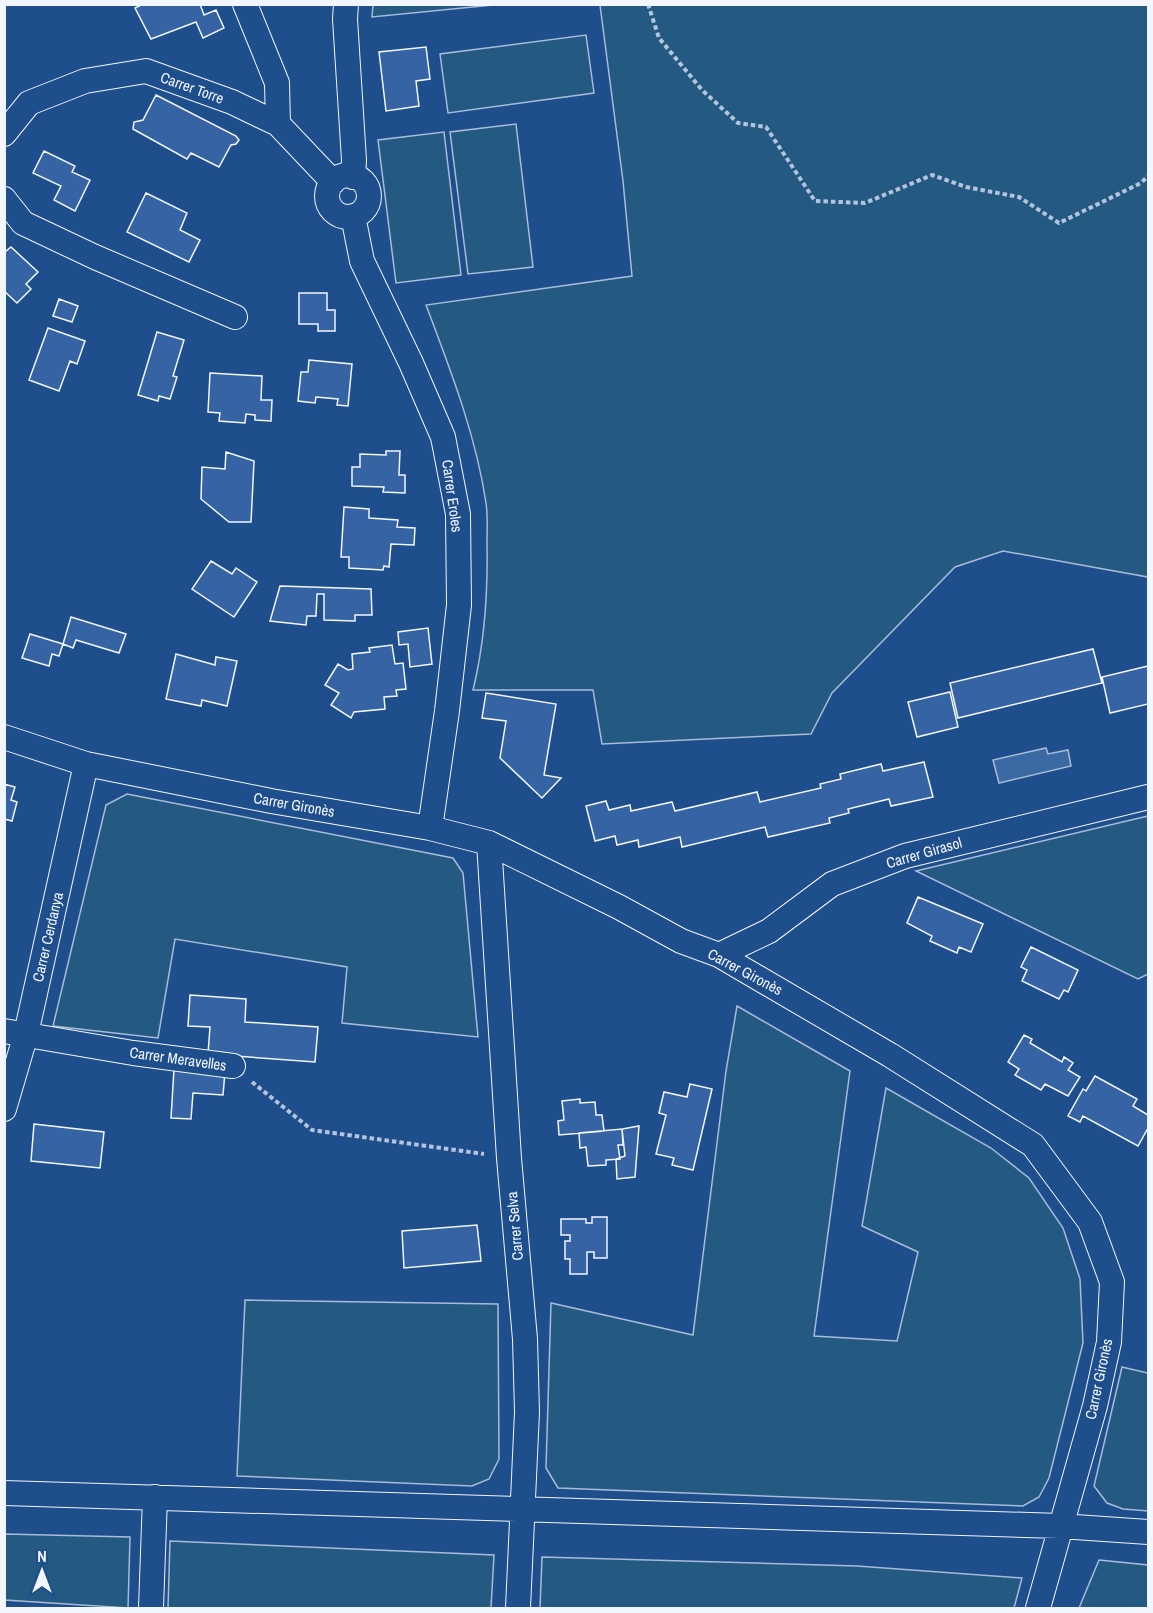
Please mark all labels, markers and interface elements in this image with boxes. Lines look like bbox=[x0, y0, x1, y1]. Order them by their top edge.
street label: Carrer Torre bbox=[158, 66, 227, 109]
street label: Carrer Eroles bbox=[437, 458, 468, 534]
street label: Carrer Gironès bbox=[252, 787, 336, 822]
street label: Carrer Girasol bbox=[884, 832, 964, 873]
street label: Carrer Cerdanya bbox=[27, 890, 68, 984]
street label: Carrer Gironès bbox=[704, 943, 786, 1000]
street label: Carrer Meravelles bbox=[128, 1041, 228, 1076]
street label: Carrer Selva bbox=[501, 1191, 528, 1261]
street label: Carrer Gironès bbox=[1080, 1337, 1117, 1421]
north arrow bbox=[12, 1541, 72, 1601]
text: N bbox=[37, 1545, 47, 1567]

